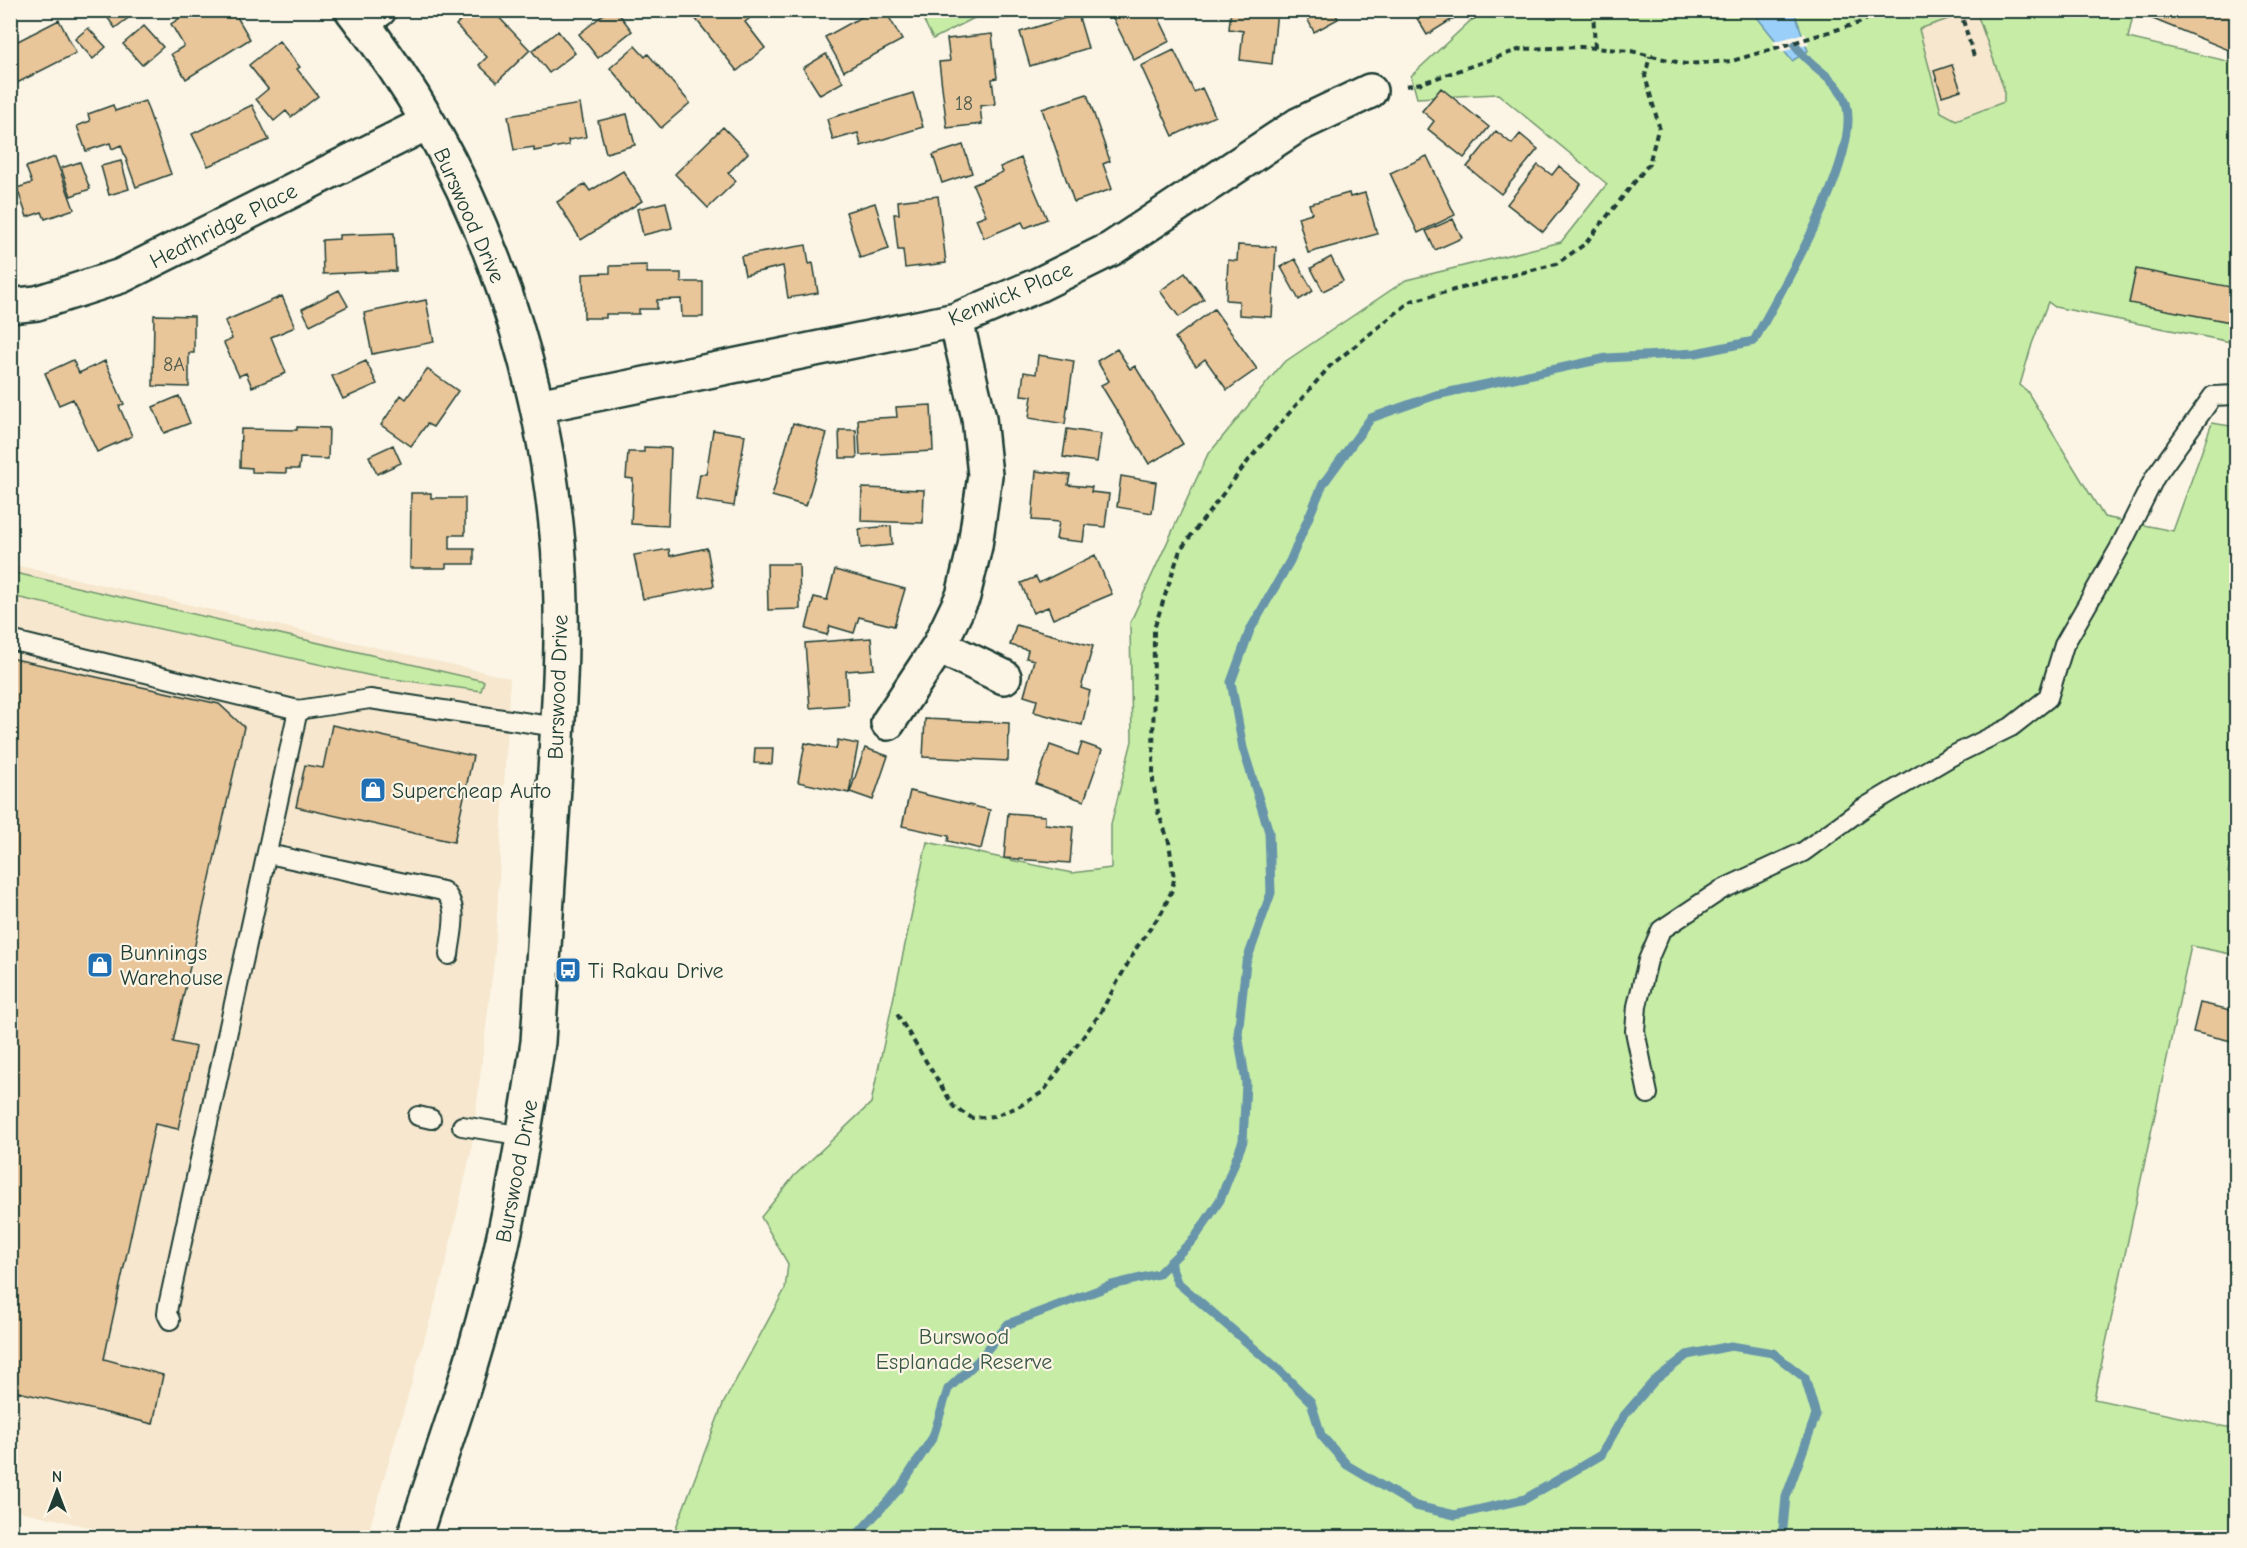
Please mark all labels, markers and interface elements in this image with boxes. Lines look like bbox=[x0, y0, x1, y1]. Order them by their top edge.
house number: 18 bbox=[955, 92, 973, 115]
street label: Burswood Drive bbox=[428, 144, 510, 287]
street label: Heathridge Place bbox=[145, 178, 301, 274]
street label: Kenwick Place bbox=[944, 256, 1076, 332]
house number: 8A bbox=[163, 353, 185, 376]
street label: Burswood Drive bbox=[542, 614, 574, 760]
shop icon: Supercheap Auto bbox=[358, 775, 388, 805]
place label: Supercheap Auto bbox=[392, 778, 551, 804]
place label: Bunnings Warehouse bbox=[120, 940, 223, 991]
shop icon: Bunnings Warehouse bbox=[85, 950, 115, 980]
bus stop icon: Ti Rakau Drive bbox=[553, 955, 583, 985]
place label: Ti Rakau Drive bbox=[588, 958, 724, 984]
street label: Burswood Drive bbox=[490, 1097, 544, 1245]
park label: Burswood Esplanade Reserve bbox=[876, 1324, 1052, 1375]
north arrow bbox=[27, 1461, 87, 1521]
text: N bbox=[52, 1468, 62, 1486]

